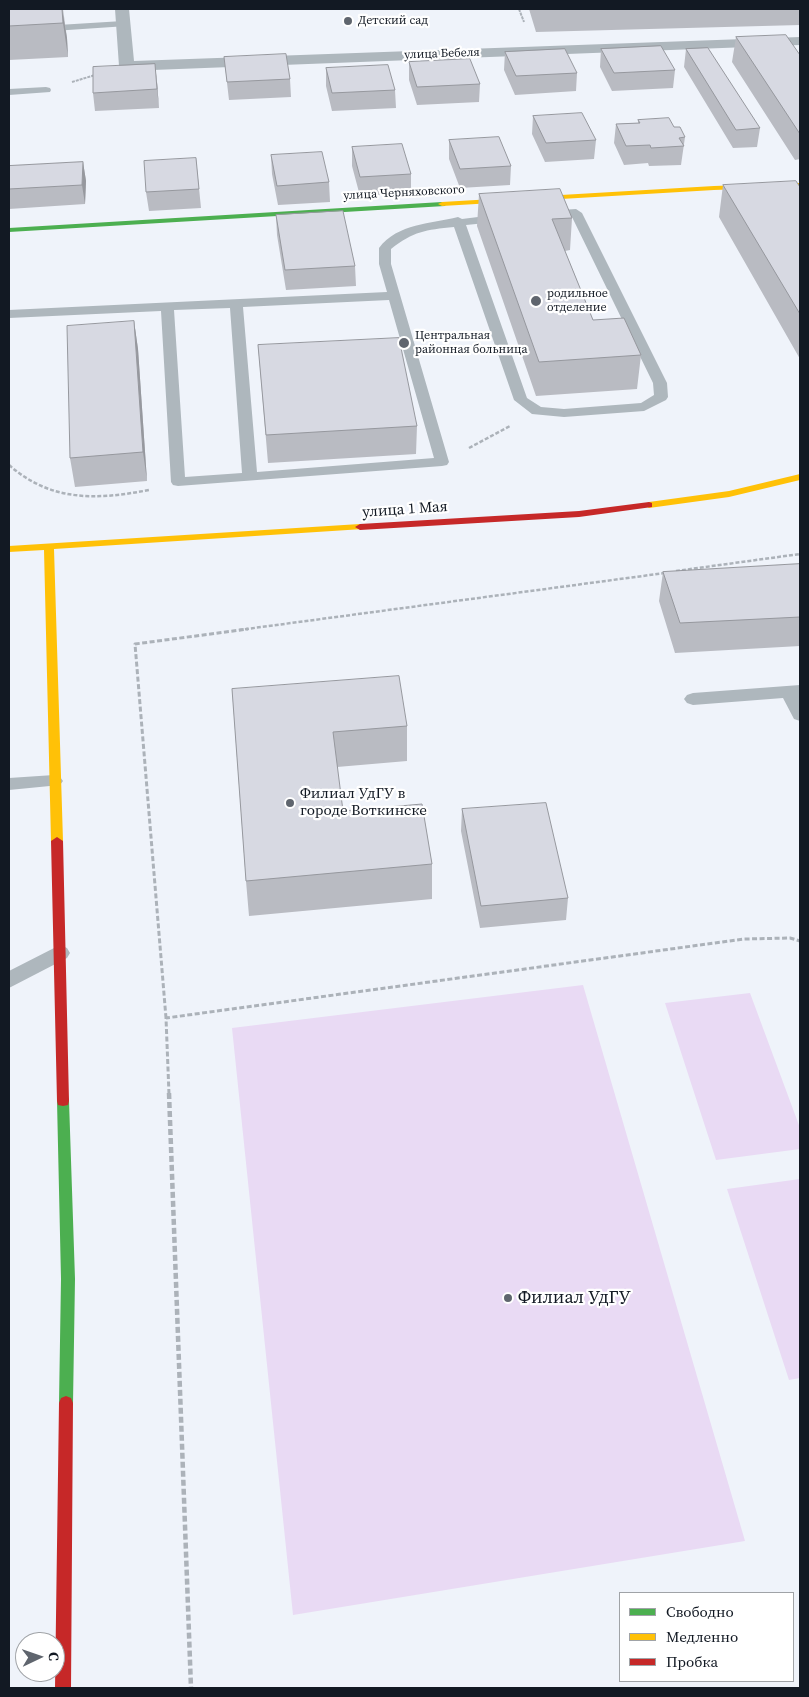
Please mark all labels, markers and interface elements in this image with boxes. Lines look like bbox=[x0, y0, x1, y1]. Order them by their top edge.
place label: Детский сад bbox=[358, 14, 428, 28]
marker: Детский сад bbox=[342, 15, 354, 27]
street label: улица Бебеля bbox=[404, 45, 480, 63]
street label: улица Черняховского bbox=[343, 183, 465, 203]
place label: родильное отделение bbox=[547, 287, 608, 315]
marker: родильное отделение bbox=[529, 294, 543, 308]
place label: Центральная районная больница bbox=[415, 329, 527, 357]
marker: Центральная районная больница bbox=[397, 336, 411, 350]
street label: улица 1 Мая bbox=[362, 498, 448, 522]
place label: Филиал УдГУ в городе Воткинске bbox=[300, 785, 427, 820]
marker: Филиал УдГУ в городе Воткинске bbox=[284, 797, 296, 809]
place label: Филиал УдГУ bbox=[518, 1287, 631, 1309]
marker: Филиал УдГУ bbox=[502, 1292, 514, 1304]
legend bbox=[619, 1592, 794, 1682]
text: Свободно bbox=[666, 1601, 734, 1622]
text: Медленно bbox=[666, 1626, 738, 1647]
north arrow bbox=[15, 1632, 65, 1682]
text: С bbox=[44, 1651, 64, 1661]
text: Пробка bbox=[666, 1651, 718, 1672]

